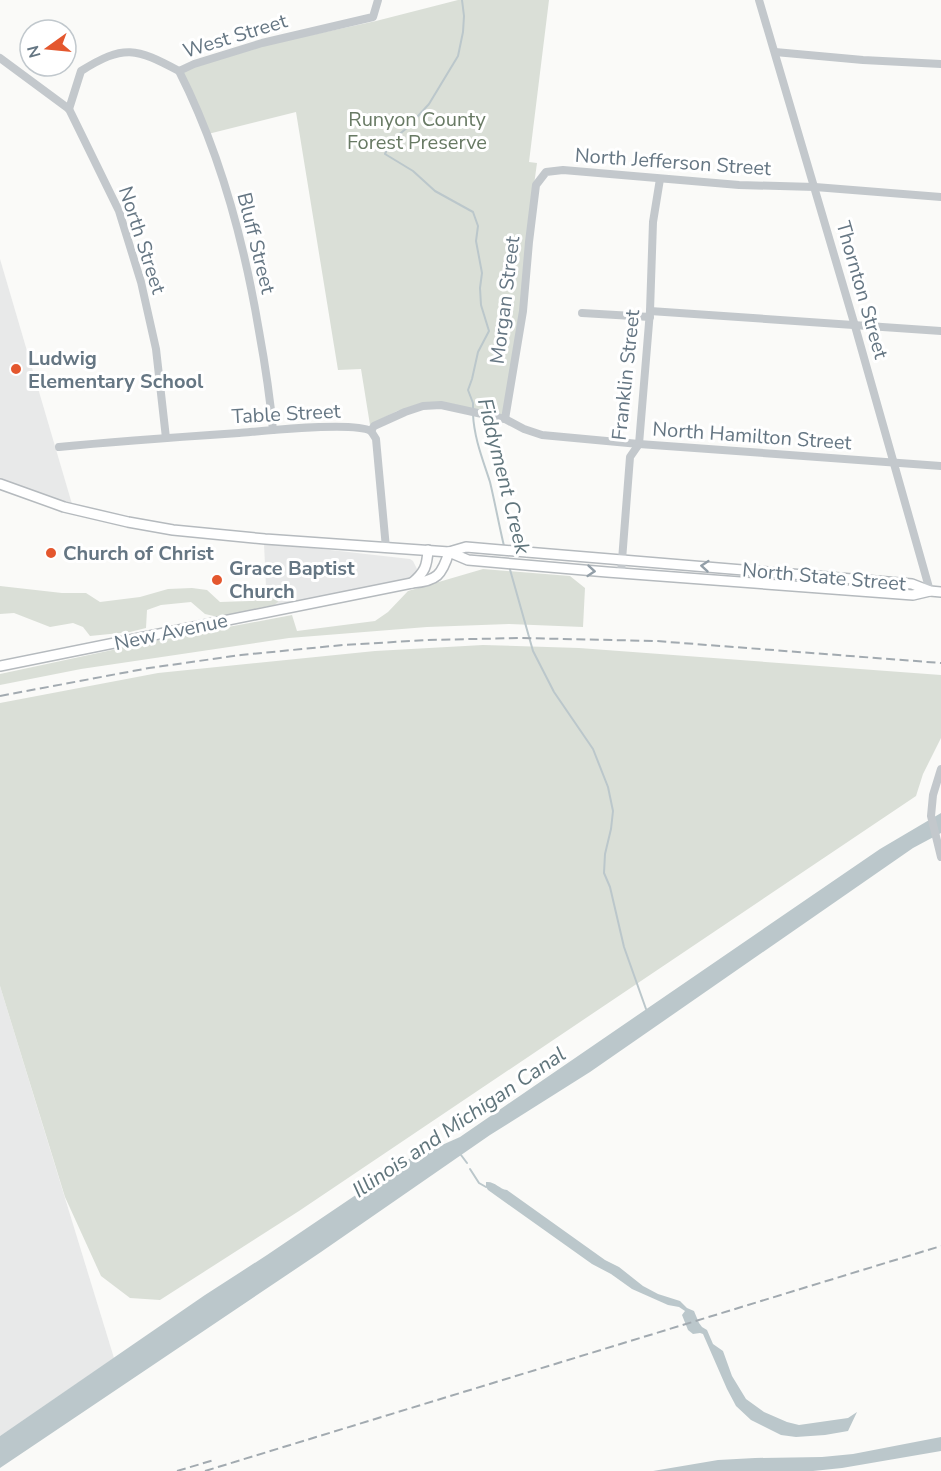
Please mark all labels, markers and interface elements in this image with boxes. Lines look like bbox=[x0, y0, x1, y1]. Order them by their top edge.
street label: West Street bbox=[180, 7, 291, 65]
north arrow bbox=[18, 18, 78, 78]
text: N bbox=[22, 43, 47, 60]
park label: Runyon County Forest Preserve bbox=[347, 106, 487, 156]
street label: North Jefferson Street bbox=[574, 142, 773, 182]
street label: North Street bbox=[112, 183, 172, 298]
street label: Bluff Street bbox=[230, 190, 282, 297]
street label: Thornton Street bbox=[829, 218, 895, 363]
street label: Morgan Street bbox=[484, 234, 526, 365]
street label: Franklin Street bbox=[606, 307, 646, 442]
place label: Ludwig Elementary School bbox=[28, 345, 204, 395]
marker: Ludwig Elementary School bbox=[9, 362, 23, 376]
water label: Fiddyment Creek bbox=[471, 395, 537, 557]
street label: Table Street bbox=[231, 398, 342, 430]
street label: North Hamilton Street bbox=[652, 416, 853, 456]
place label: Church of Christ bbox=[63, 540, 214, 567]
marker: Church of Christ bbox=[44, 546, 58, 560]
place label: Grace Baptist Church bbox=[229, 555, 355, 605]
street label: North State Street bbox=[741, 556, 908, 598]
one-way arrow bbox=[701, 560, 710, 573]
one-way arrow bbox=[586, 564, 595, 577]
marker: Grace Baptist Church bbox=[210, 573, 224, 587]
street label: New Avenue bbox=[112, 607, 230, 657]
water label: Illinois and Michigan Canal bbox=[347, 1040, 571, 1204]

